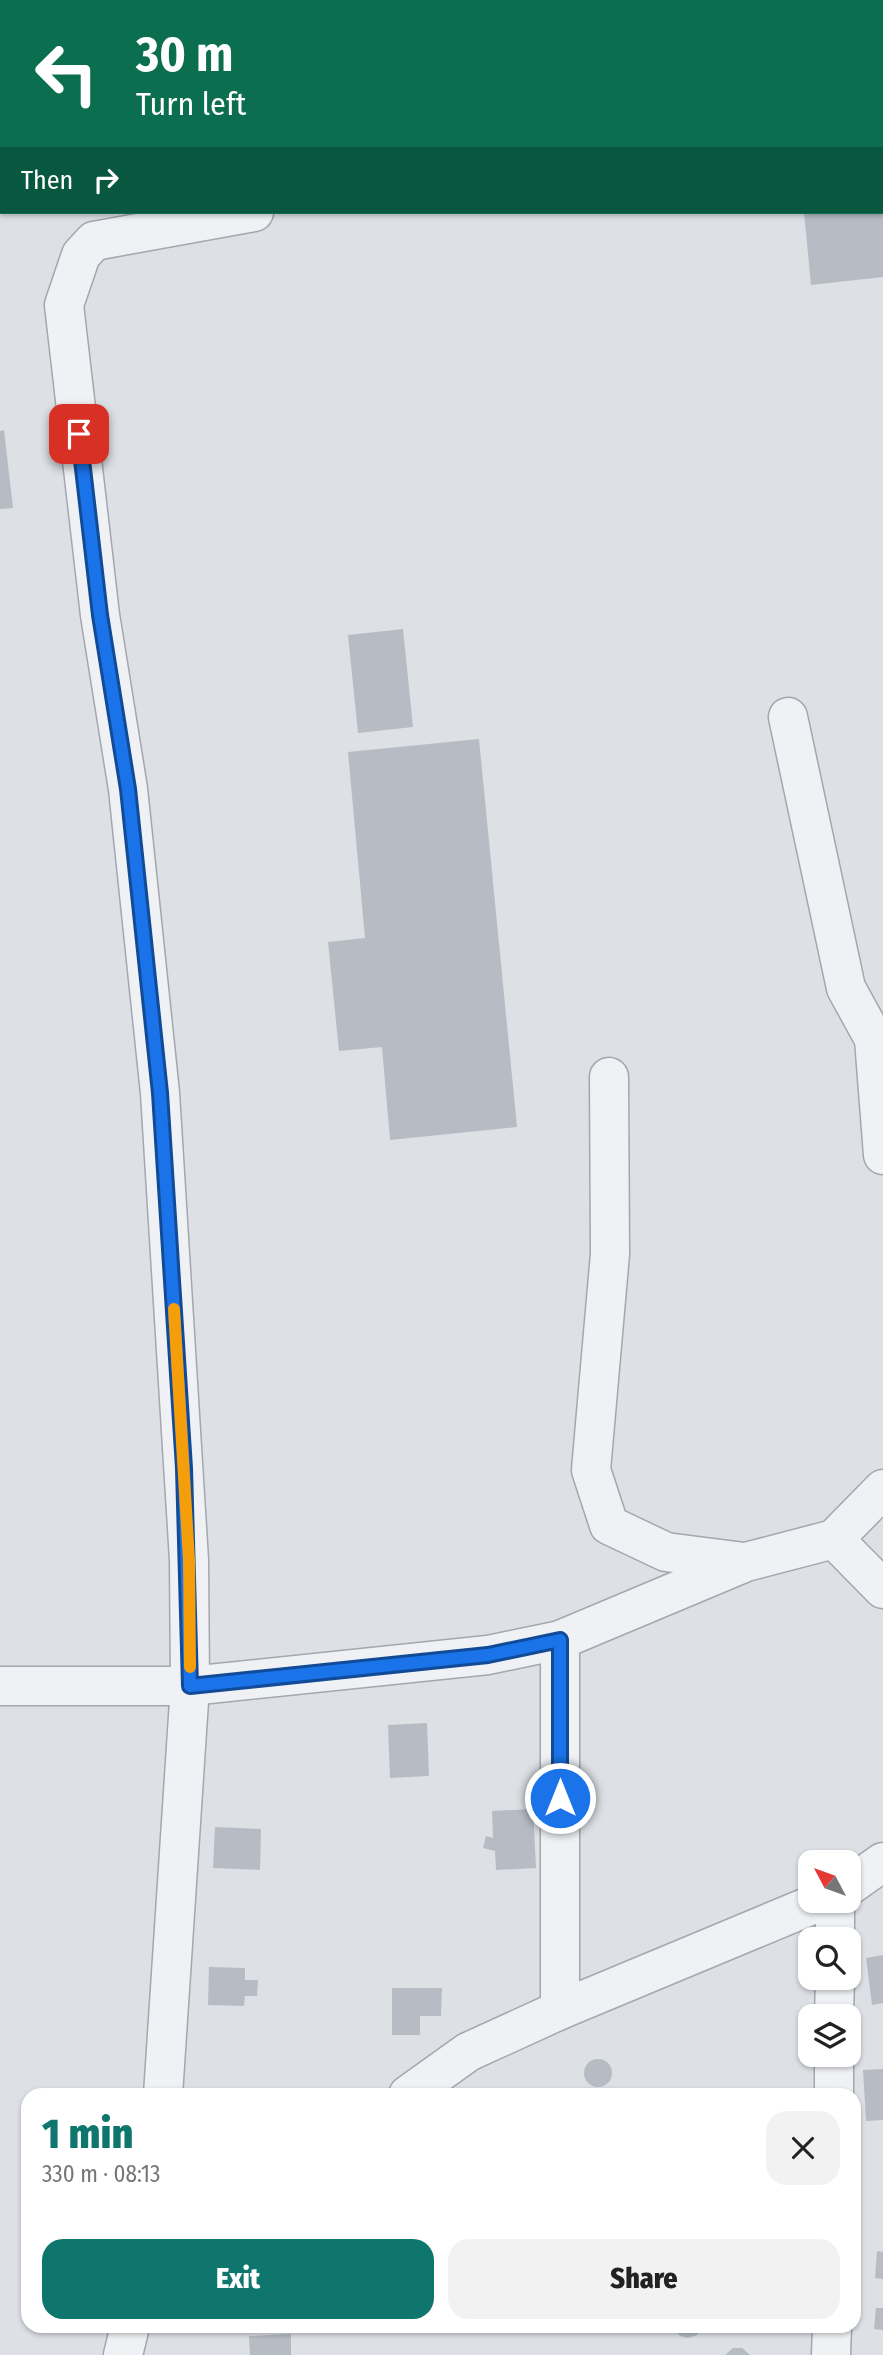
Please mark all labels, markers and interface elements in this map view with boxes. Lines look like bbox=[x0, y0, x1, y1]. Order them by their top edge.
text: 30 m bbox=[136, 25, 234, 84]
icon: left bbox=[21, 28, 112, 119]
text: Turn left bbox=[136, 85, 246, 123]
icon: right bbox=[87, 161, 125, 199]
text: Then bbox=[21, 165, 73, 196]
pin bbox=[49, 404, 109, 464]
icon: arrive bbox=[60, 415, 98, 453]
position arrow bbox=[523, 1761, 597, 1835]
north arrow bbox=[798, 1850, 861, 1913]
map controls bbox=[798, 1850, 861, 2067]
button: search bbox=[798, 1927, 861, 1990]
button: layers bbox=[798, 2004, 861, 2067]
text: 1 min bbox=[42, 2109, 133, 2159]
button: close bbox=[766, 2111, 840, 2185]
text: 330 m · 08:13 bbox=[42, 2160, 160, 2188]
button: Exit bbox=[42, 2239, 434, 2319]
button: Share bbox=[448, 2239, 840, 2319]

